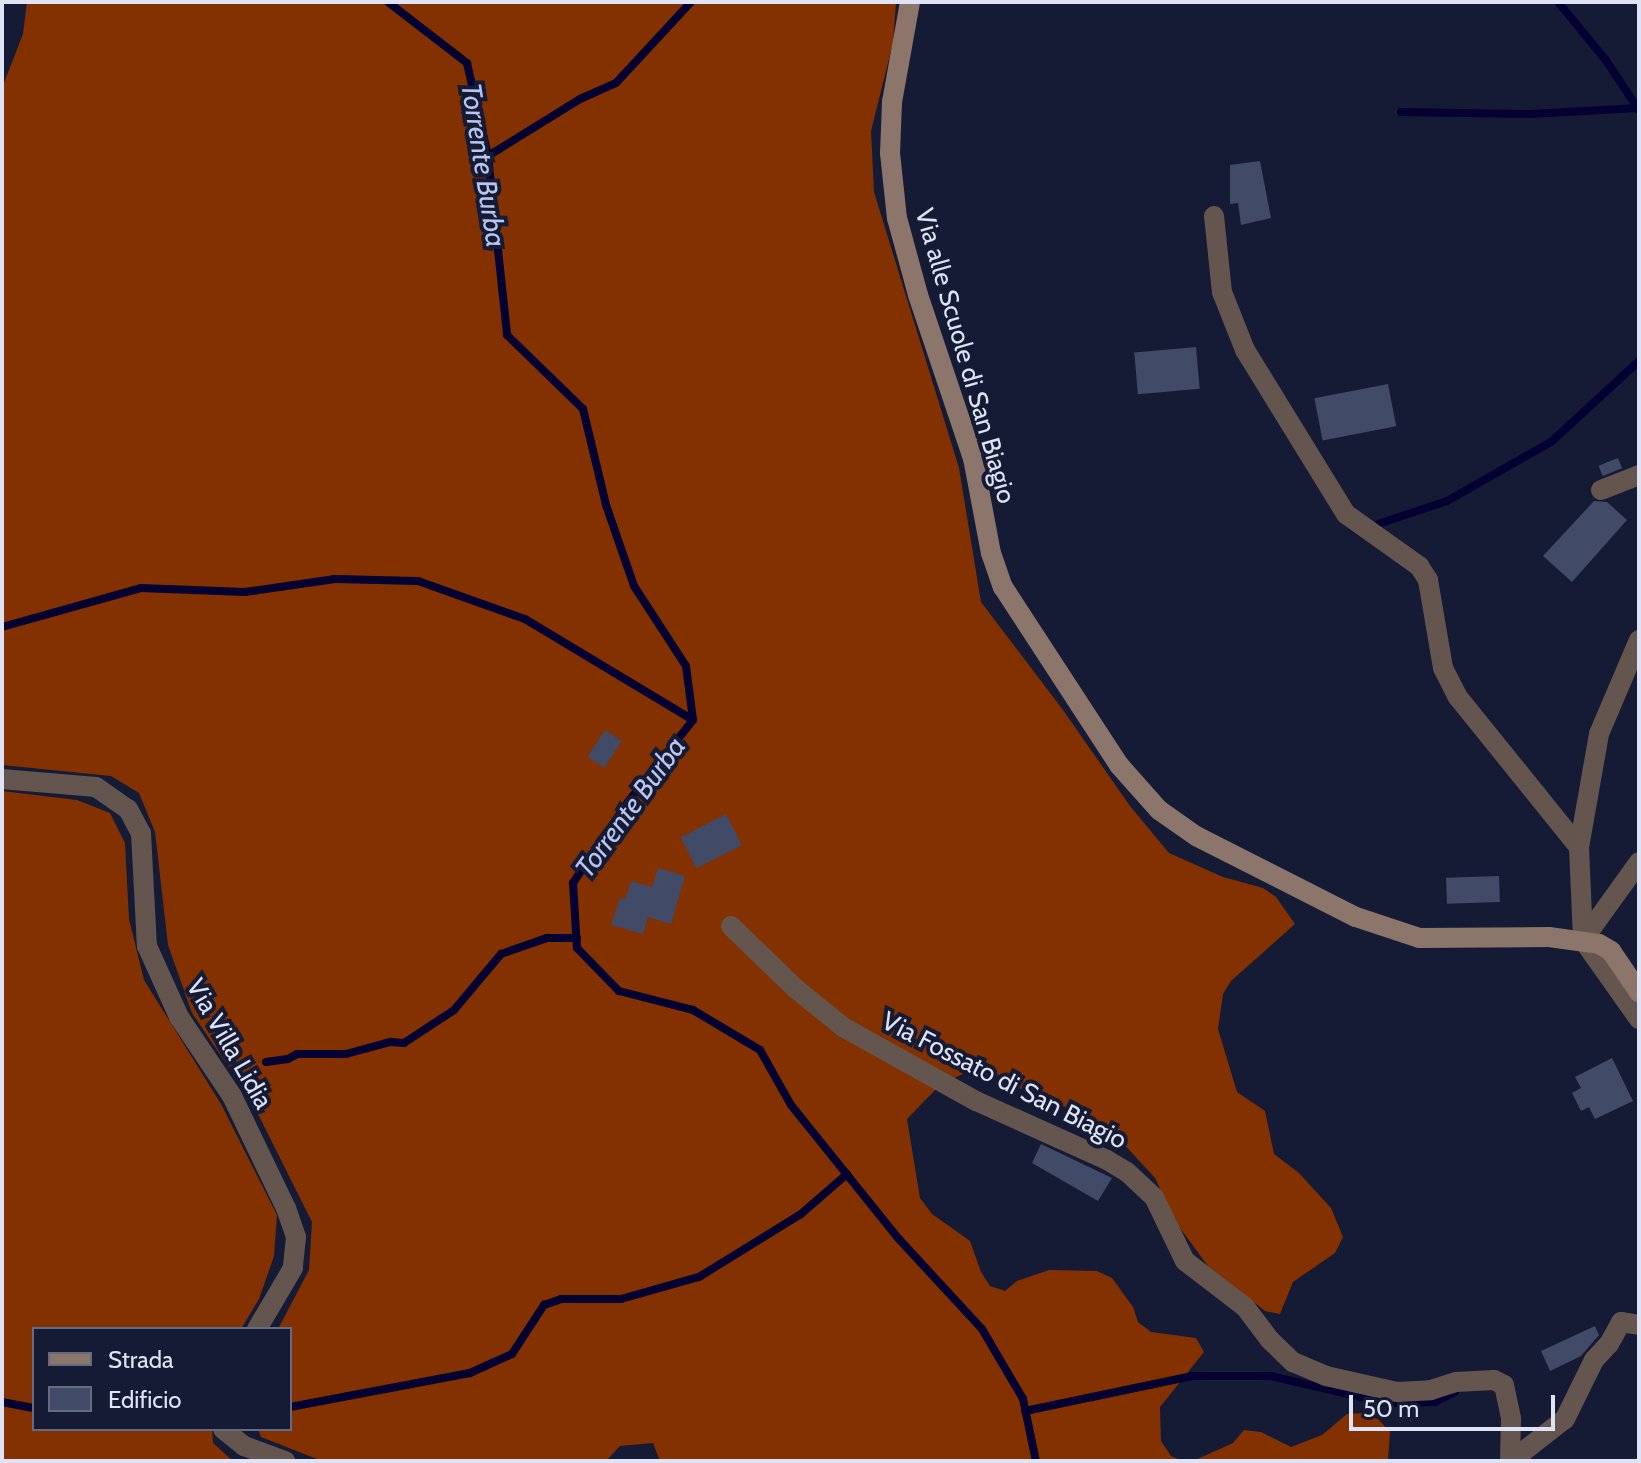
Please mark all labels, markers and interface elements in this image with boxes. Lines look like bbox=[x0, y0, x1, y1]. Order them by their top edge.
water label: Torrente Burba bbox=[454, 81, 514, 249]
street label: Via alle Scuole di San Biagio bbox=[908, 205, 1022, 507]
water label: Torrente Burba bbox=[568, 730, 692, 884]
street label: Via Villa Lidia bbox=[179, 973, 279, 1115]
street label: Via Fossato di San Biagio bbox=[876, 1006, 1132, 1156]
legend bbox=[32, 1327, 292, 1431]
text: Strada bbox=[108, 1345, 174, 1374]
scale bar bbox=[1353, 1379, 1559, 1429]
text: Edificio bbox=[108, 1385, 182, 1414]
text: 50 m bbox=[1363, 1394, 1419, 1423]

